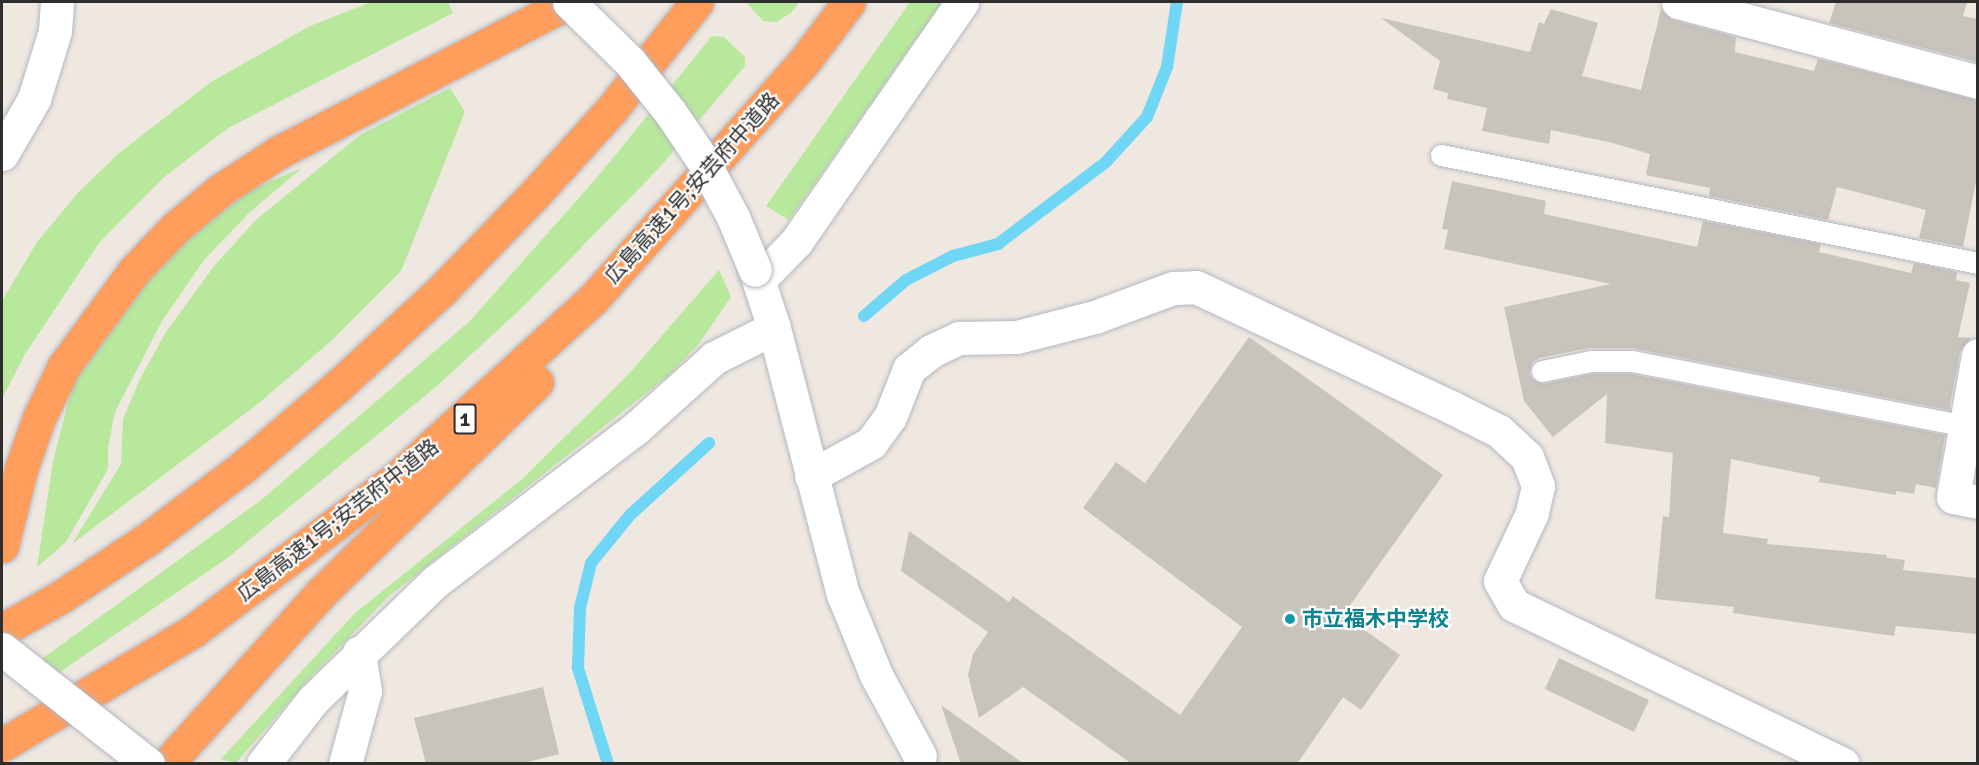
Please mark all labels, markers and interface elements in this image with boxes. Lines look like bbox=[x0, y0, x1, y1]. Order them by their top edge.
street label: 広島高速1号;安芸府中道路 bbox=[600, 87, 784, 289]
road number: 1 bbox=[453, 402, 477, 436]
street label: 広島高速1号;安芸府中道路 bbox=[233, 434, 443, 606]
place label: 市立福木中学校 bbox=[1302, 606, 1449, 632]
marker: 市立福木中学校 bbox=[1283, 612, 1297, 626]

